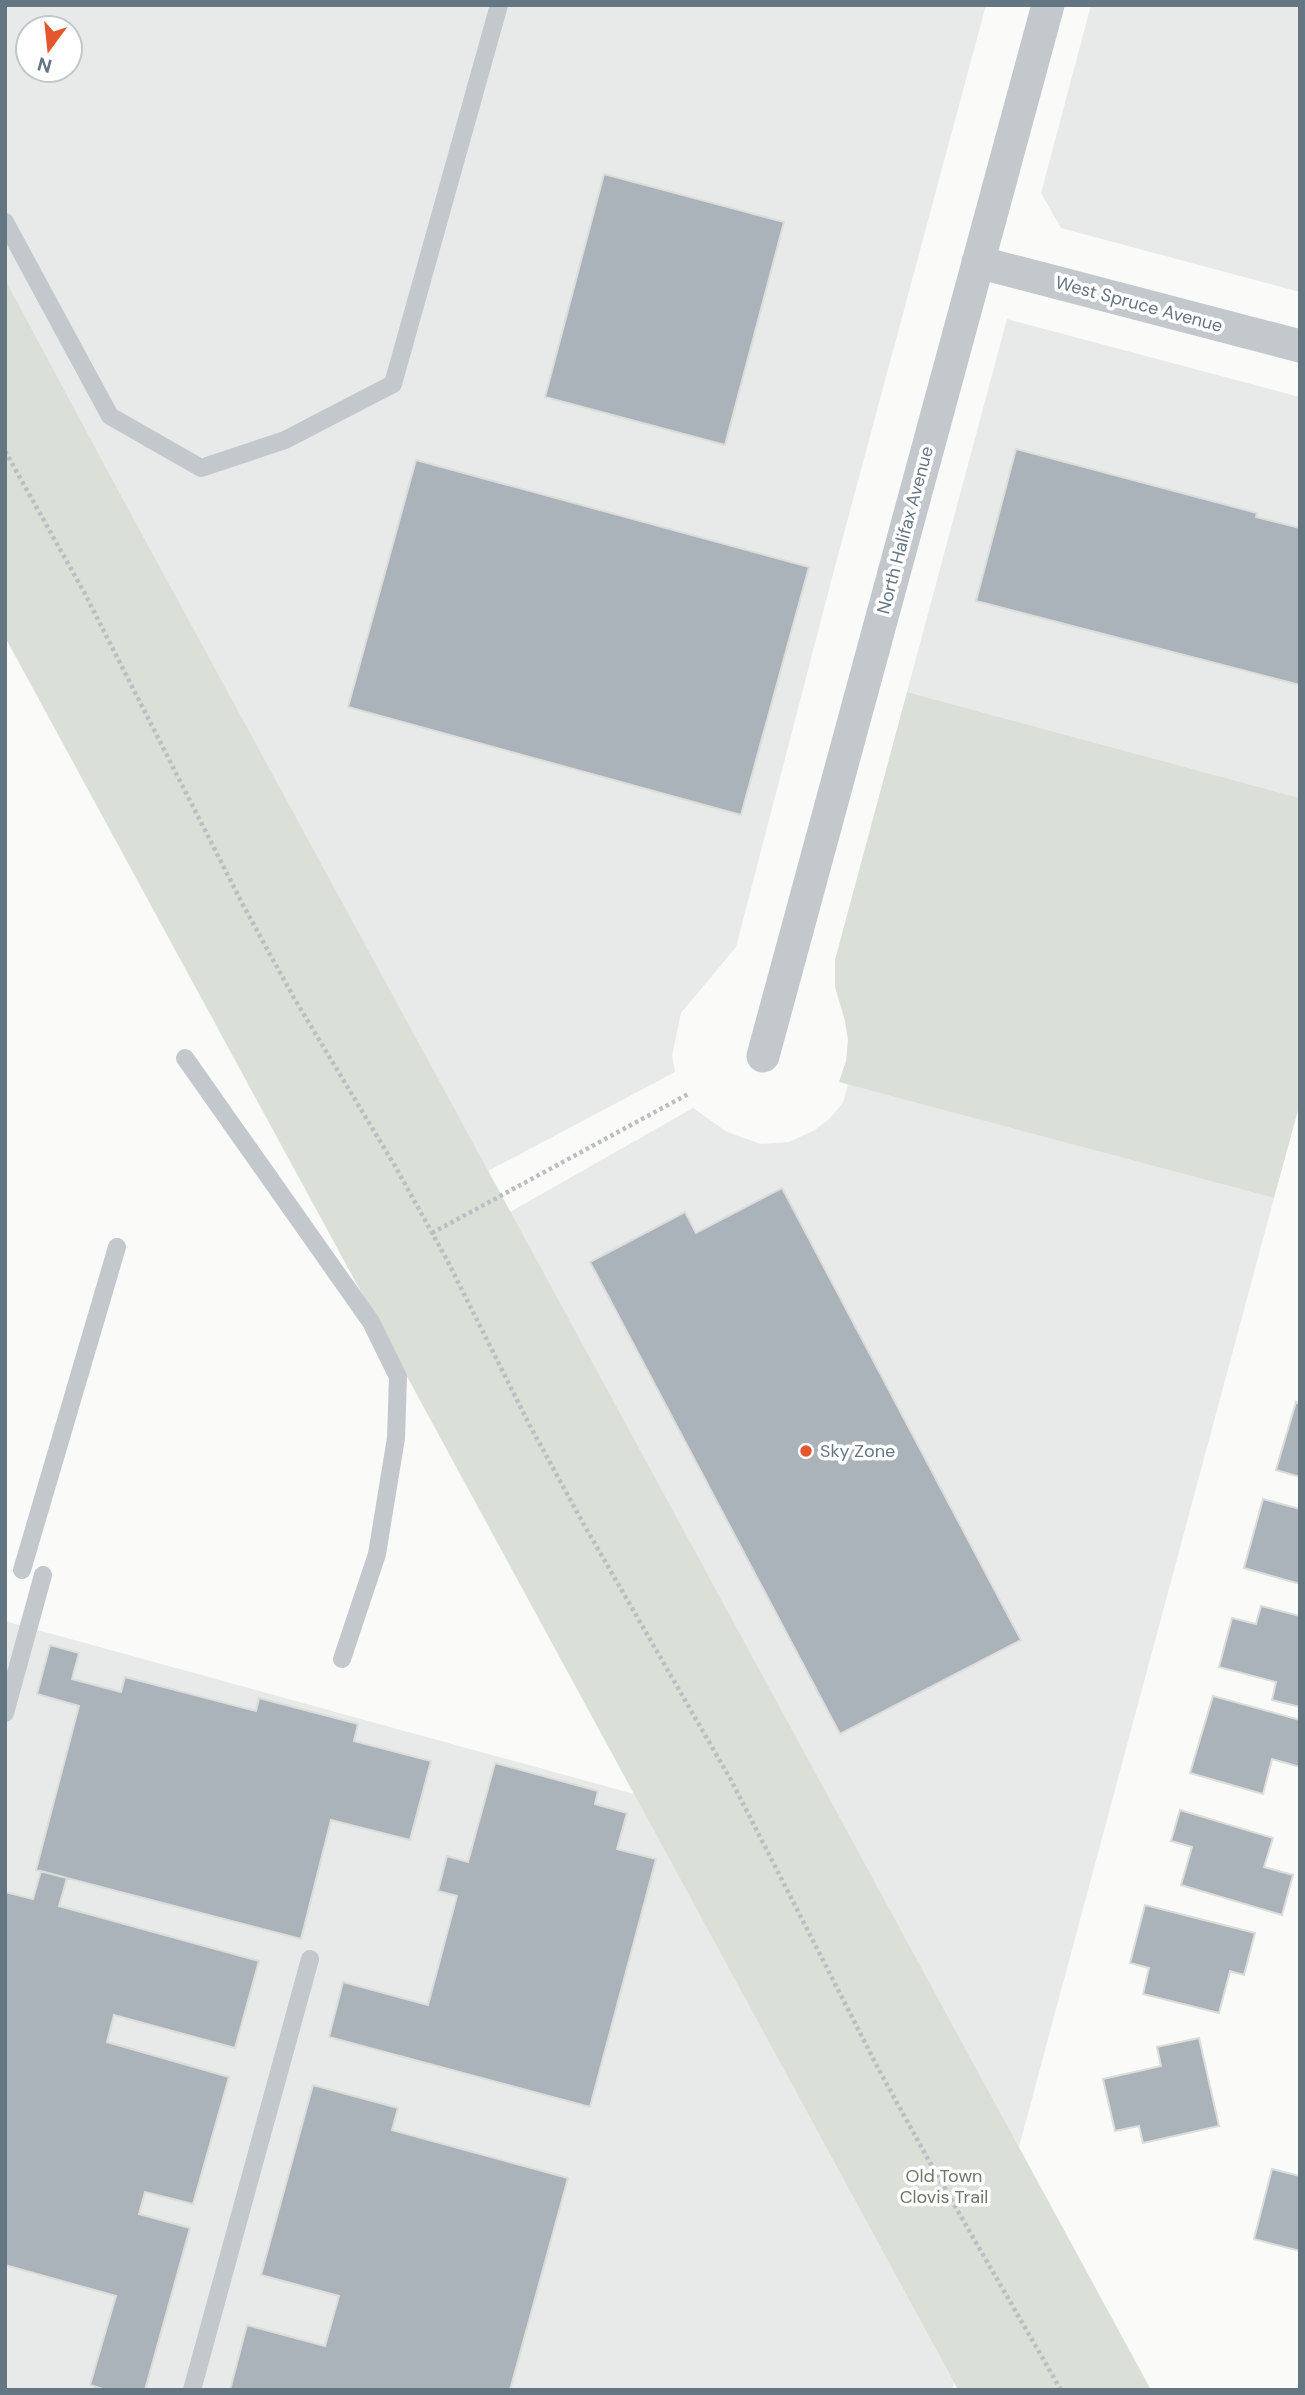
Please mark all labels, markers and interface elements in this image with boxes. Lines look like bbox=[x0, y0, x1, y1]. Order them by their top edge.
north arrow bbox=[14, 14, 84, 84]
text: N bbox=[35, 51, 55, 79]
street label: West Spruce Avenue bbox=[1053, 270, 1225, 338]
street label: North Halifax Avenue bbox=[871, 443, 939, 617]
place label: Sky Zone bbox=[820, 1439, 895, 1463]
marker: Sky Zone bbox=[798, 1443, 814, 1459]
park label: Old Town Clovis Trail bbox=[900, 2164, 988, 2209]

